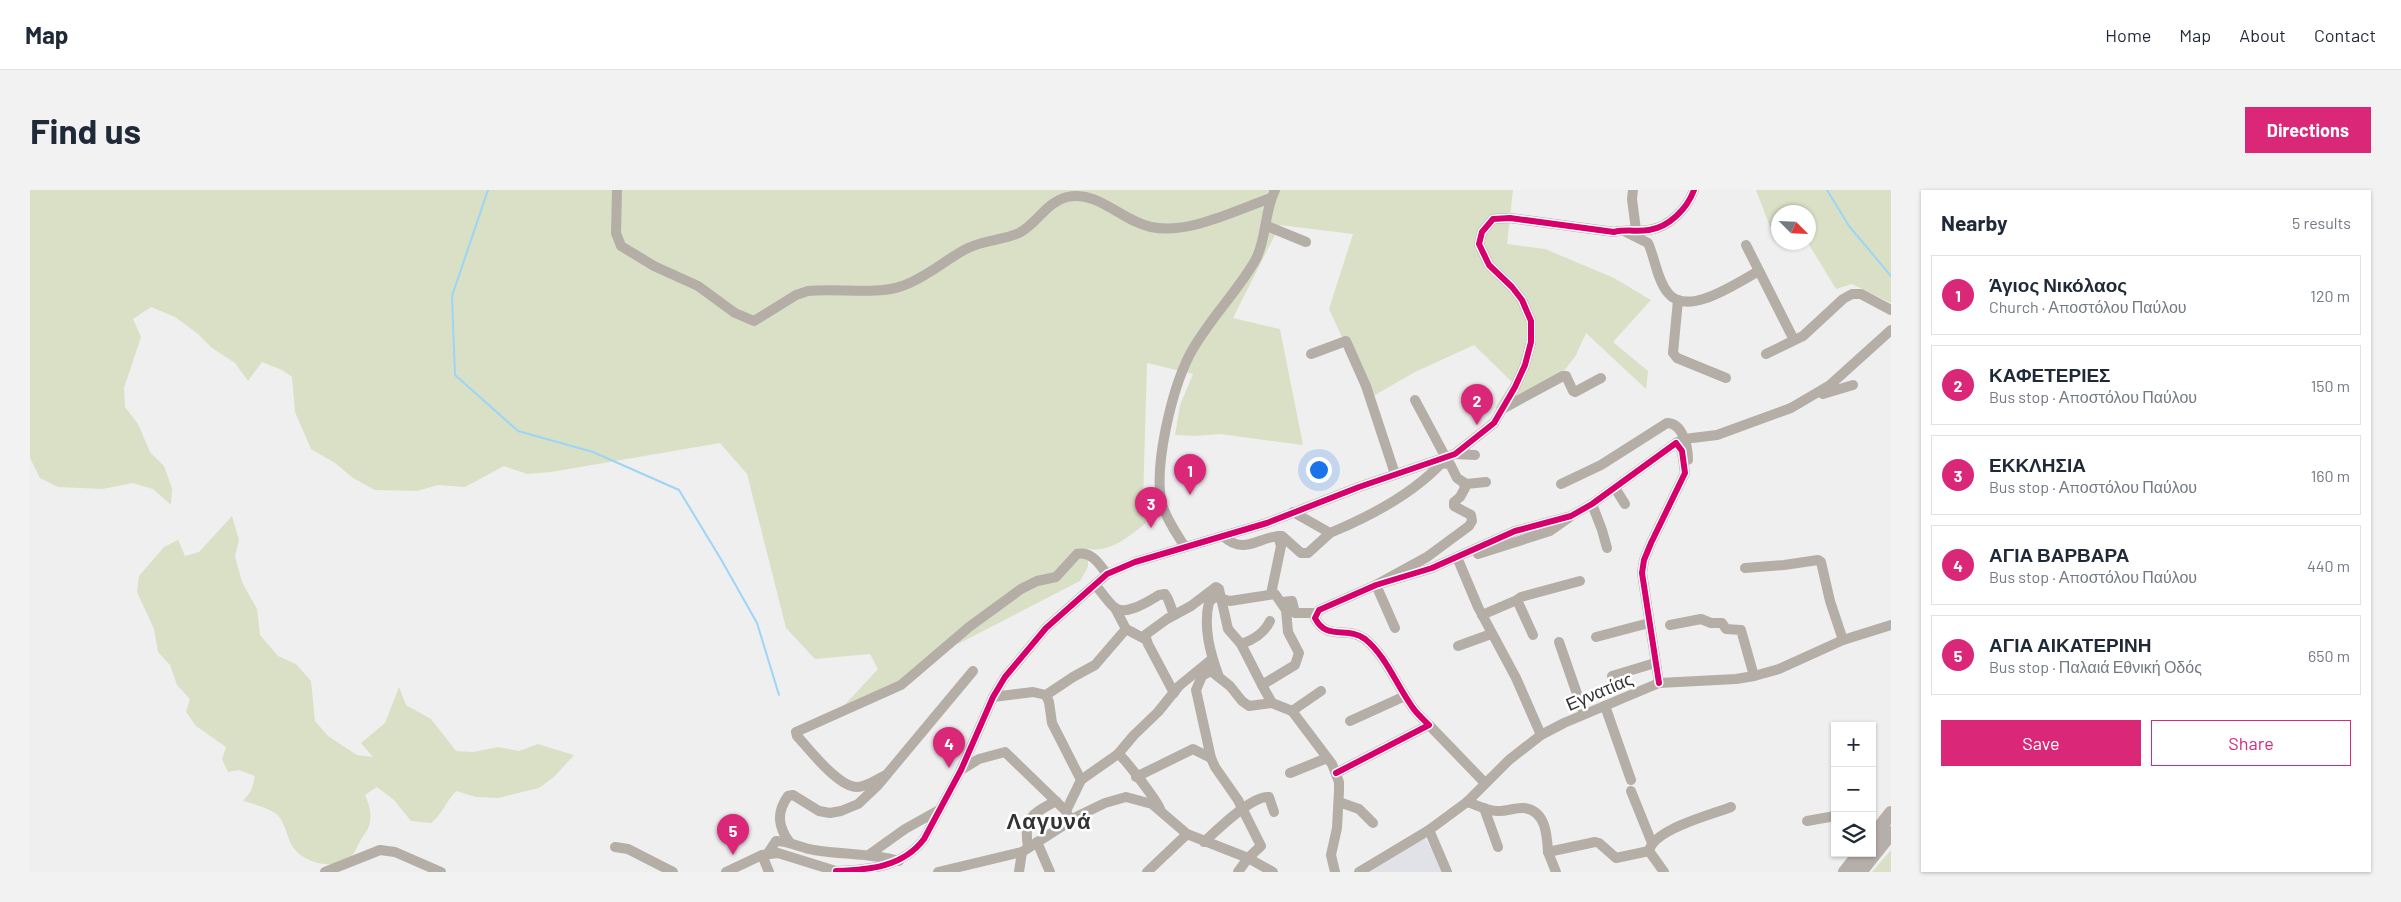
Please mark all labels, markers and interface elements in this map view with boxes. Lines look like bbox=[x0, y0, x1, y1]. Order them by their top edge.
text: Map bbox=[25, 20, 68, 49]
text: Home bbox=[2105, 24, 2151, 46]
text: Map bbox=[2179, 24, 2211, 46]
text: About bbox=[2239, 24, 2286, 46]
text: Contact bbox=[2314, 24, 2376, 46]
button: Directions bbox=[2245, 107, 2371, 153]
text: Find us bbox=[30, 109, 141, 151]
north arrow bbox=[1771, 205, 1816, 250]
text: Nearby bbox=[1941, 210, 2007, 235]
text: 5 results bbox=[2292, 213, 2351, 232]
text: Άγιος Νικόλαος bbox=[1989, 273, 2127, 296]
text: 1 bbox=[1955, 286, 1961, 305]
text: 120 m bbox=[2310, 286, 2350, 305]
text: Church · Αποστόλου Παύλου bbox=[1989, 297, 2187, 316]
text: ΚΑΦΕΤΕΡΙΕΣ bbox=[1989, 363, 2111, 386]
text: 2 bbox=[1954, 376, 1962, 395]
text: 150 m bbox=[2311, 376, 2350, 395]
pin: 2 bbox=[1461, 384, 1493, 425]
text: Bus stop · Αποστόλου Παύλου bbox=[1989, 387, 2197, 406]
text: ΕΚΚΛΗΣΙΑ bbox=[1989, 453, 2086, 476]
pin: 1 bbox=[1174, 454, 1206, 495]
your location bbox=[1306, 457, 1332, 483]
text: 3 bbox=[1954, 466, 1962, 485]
text: 160 m bbox=[2311, 466, 2350, 485]
text: Bus stop · Αποστόλου Παύλου bbox=[1989, 477, 2197, 496]
pin: 3 bbox=[1135, 487, 1167, 528]
text: ΑΓΙΑ ΒΑΡΒΑΡΑ bbox=[1989, 543, 2129, 566]
text: 4 bbox=[1953, 556, 1963, 575]
text: 440 m bbox=[2307, 556, 2350, 575]
text: Bus stop · Αποστόλου Παύλου bbox=[1989, 567, 2197, 586]
text: ΑΓΙΑ ΑΙΚΑΤΕΡΙΝΗ bbox=[1989, 633, 2151, 656]
text: 5 bbox=[1954, 646, 1962, 665]
text: 650 m bbox=[2308, 646, 2350, 665]
text: Bus stop · Παλαιά Εθνική Οδός bbox=[1989, 657, 2202, 676]
street label: Εγνατίας bbox=[1562, 667, 1636, 715]
button: Save bbox=[1941, 720, 2141, 766]
button: Share bbox=[2151, 720, 2351, 766]
map controls bbox=[1831, 722, 1876, 857]
button: + bbox=[1831, 722, 1876, 767]
pin: 4 bbox=[933, 727, 965, 768]
button: − bbox=[1831, 767, 1876, 812]
district label: Λαγυνά bbox=[1007, 807, 1092, 834]
button: layers bbox=[1831, 812, 1876, 857]
pin: 5 bbox=[717, 814, 749, 855]

